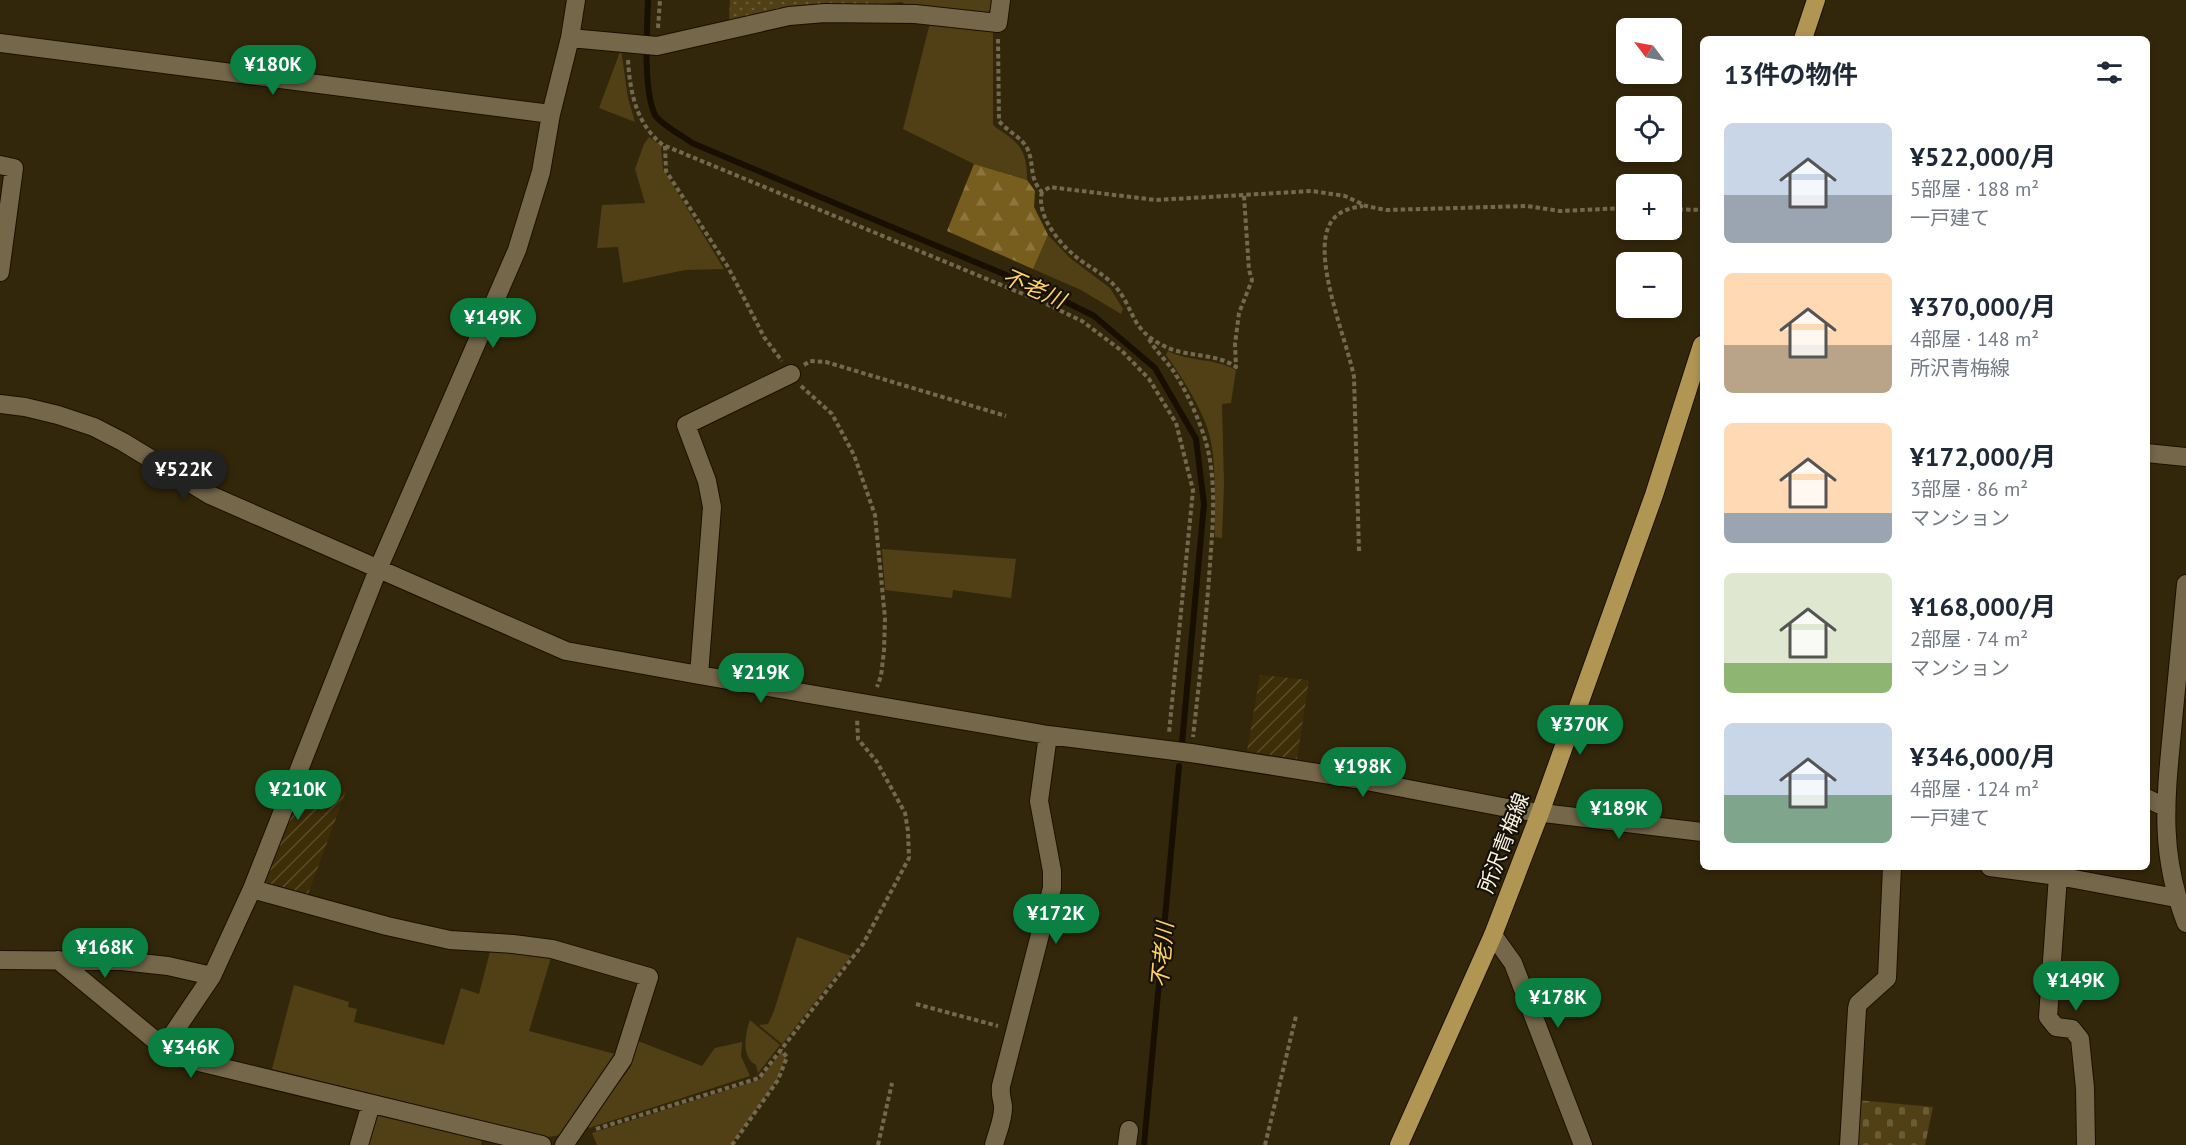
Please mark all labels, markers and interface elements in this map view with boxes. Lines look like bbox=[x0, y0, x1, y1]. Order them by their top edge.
north arrow bbox=[1616, 18, 1682, 84]
map controls bbox=[1616, 18, 1682, 318]
pin: ¥180K bbox=[231, 45, 315, 96]
text: ¥180K bbox=[244, 51, 302, 77]
icon: filters bbox=[2093, 56, 2126, 89]
text: 13件の物件 bbox=[1724, 58, 1857, 91]
button: locate bbox=[1616, 96, 1682, 162]
text: ¥522,000/月 bbox=[1910, 140, 2056, 173]
icon: home bbox=[1772, 147, 1844, 219]
button: + bbox=[1616, 174, 1682, 240]
text: 5部屋 · 188 m² bbox=[1910, 176, 2039, 202]
text: 一戸建て bbox=[1910, 205, 1990, 231]
button: − bbox=[1616, 252, 1682, 318]
water label: 不老川 bbox=[998, 262, 1072, 315]
text: ¥370,000/月 bbox=[1910, 290, 2056, 323]
icon: home bbox=[1772, 297, 1844, 369]
pin: ¥149K bbox=[451, 298, 535, 349]
text: ¥149K bbox=[464, 304, 522, 330]
text: 4部屋 · 148 m² bbox=[1910, 326, 2039, 352]
text: 所沢青梅線 bbox=[1910, 355, 2010, 381]
text: ¥172,000/月 bbox=[1910, 440, 2056, 473]
icon: home bbox=[1772, 447, 1844, 519]
pin: ¥522K bbox=[142, 450, 226, 501]
text: ¥522K bbox=[155, 456, 213, 482]
text: 3部屋 · 86 m² bbox=[1910, 476, 2028, 502]
text: マンション bbox=[1910, 505, 2010, 531]
text: ¥168,000/月 bbox=[1910, 590, 2056, 623]
icon: home bbox=[1772, 597, 1844, 669]
text: 2部屋 · 74 m² bbox=[1910, 626, 2028, 652]
pin: ¥219K bbox=[719, 653, 803, 704]
text: マンション bbox=[1910, 655, 2010, 681]
text: ¥219K bbox=[732, 659, 790, 685]
pin: ¥370K bbox=[1538, 705, 1622, 756]
text: ¥370K bbox=[1551, 711, 1609, 737]
text: ¥346,000/月 bbox=[1910, 740, 2056, 773]
pin: ¥198K bbox=[1321, 747, 1405, 798]
icon: home bbox=[1772, 747, 1844, 819]
text: ¥198K bbox=[1334, 753, 1392, 779]
pin: ¥210K bbox=[256, 770, 340, 821]
text: ¥210K bbox=[269, 776, 327, 802]
text: 4部屋 · 124 m² bbox=[1910, 776, 2039, 802]
street label: 所沢青梅線 bbox=[1472, 789, 1535, 897]
pin: ¥189K bbox=[1577, 789, 1661, 840]
text: ¥189K bbox=[1590, 795, 1648, 821]
text: 一戸建て bbox=[1910, 805, 1990, 831]
pin: ¥172K bbox=[1014, 894, 1098, 945]
text: ¥172K bbox=[1027, 900, 1085, 926]
water label: 不老川 bbox=[1145, 919, 1179, 989]
pin: ¥168K bbox=[63, 928, 147, 979]
text: ¥168K bbox=[76, 934, 134, 960]
pin: ¥149K bbox=[2034, 961, 2118, 1012]
text: ¥149K bbox=[2047, 967, 2105, 993]
pin: ¥178K bbox=[1516, 978, 1600, 1029]
text: ¥178K bbox=[1529, 984, 1587, 1010]
pin: ¥346K bbox=[149, 1028, 233, 1079]
text: ¥346K bbox=[162, 1034, 220, 1060]

